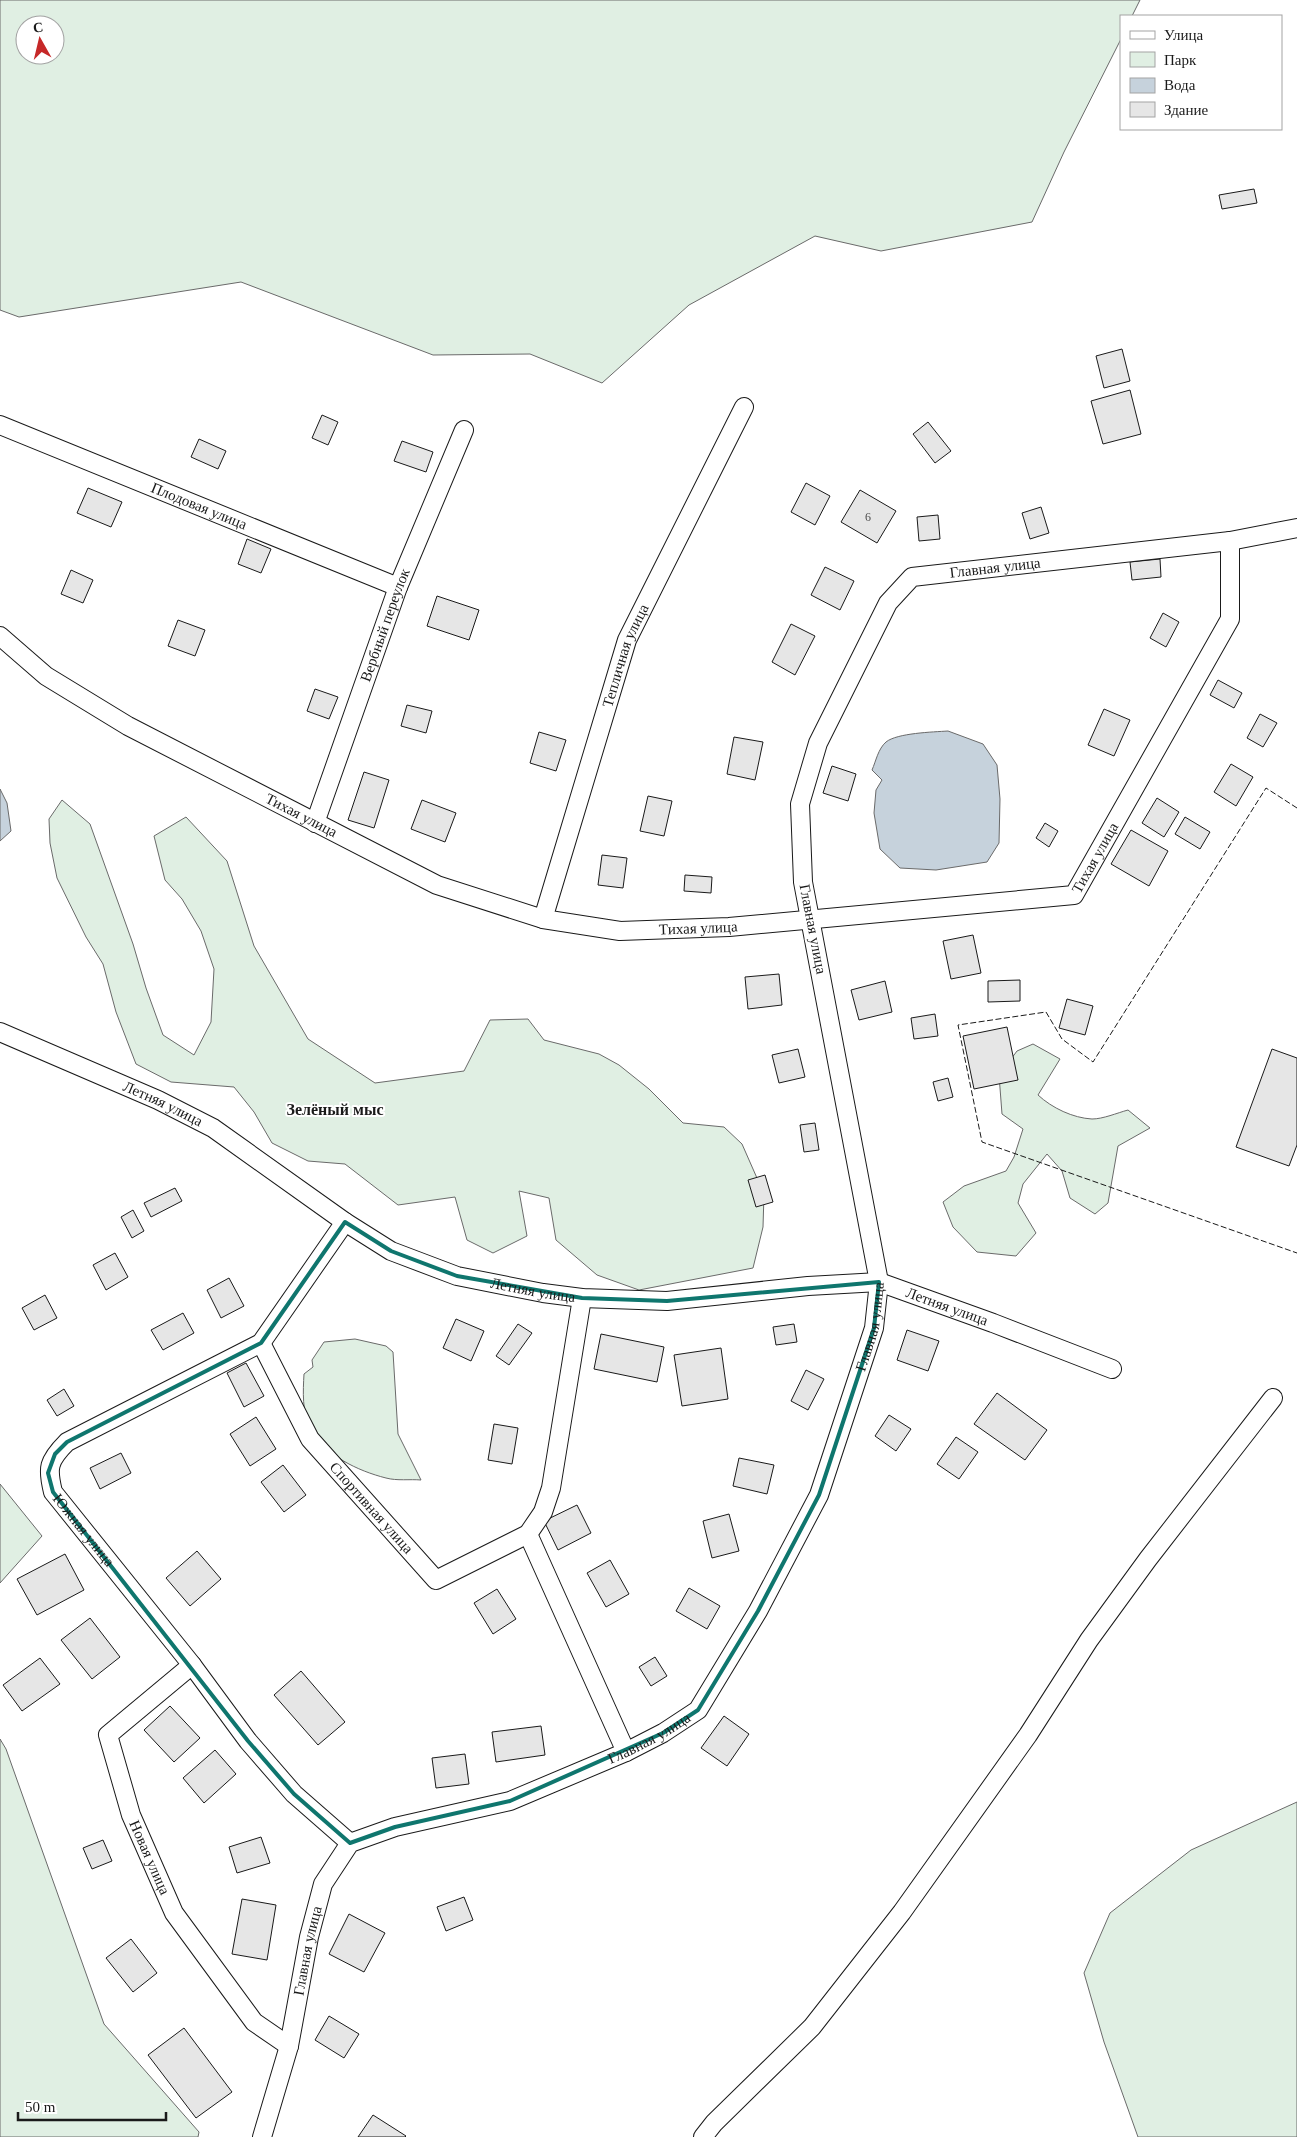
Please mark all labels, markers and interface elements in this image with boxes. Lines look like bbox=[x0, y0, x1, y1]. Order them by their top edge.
north arrow bbox=[15, 15, 65, 65]
legend bbox=[1120, 15, 1282, 130]
text: С bbox=[32, 19, 44, 36]
text: Улица bbox=[1164, 27, 1203, 43]
text: Парк bbox=[1164, 52, 1197, 68]
text: Вода bbox=[1164, 77, 1196, 93]
text: Здание bbox=[1164, 102, 1208, 118]
street label: Плодовая улица bbox=[149, 479, 250, 533]
house number: 6 bbox=[865, 510, 871, 524]
street label: Главная улица bbox=[949, 554, 1042, 581]
street label: Вербный переулок bbox=[357, 565, 413, 684]
street label: Тепличная улица bbox=[599, 601, 652, 709]
street label: Тихая улица bbox=[263, 790, 340, 840]
street label: Тихая улица bbox=[1069, 819, 1121, 896]
street label: Главная улица bbox=[796, 883, 830, 976]
street label: Тихая улица bbox=[659, 918, 738, 938]
street label: Летняя улица bbox=[121, 1078, 206, 1129]
district label: Зелёный мыс bbox=[286, 1101, 384, 1118]
street label: Летняя улица bbox=[489, 1275, 577, 1305]
street label: Главная улица bbox=[852, 1281, 887, 1373]
street label: Летняя улица bbox=[904, 1284, 991, 1329]
street label: Спортивная улица bbox=[327, 1459, 417, 1557]
street label: Южная улица bbox=[50, 1491, 118, 1570]
street label: Главная улица bbox=[606, 1709, 693, 1767]
street label: Новая улица bbox=[126, 1818, 173, 1897]
street label: Главная улица bbox=[290, 1904, 325, 1997]
scale bar bbox=[18, 2090, 165, 2122]
text: 50 m bbox=[25, 2099, 56, 2115]

